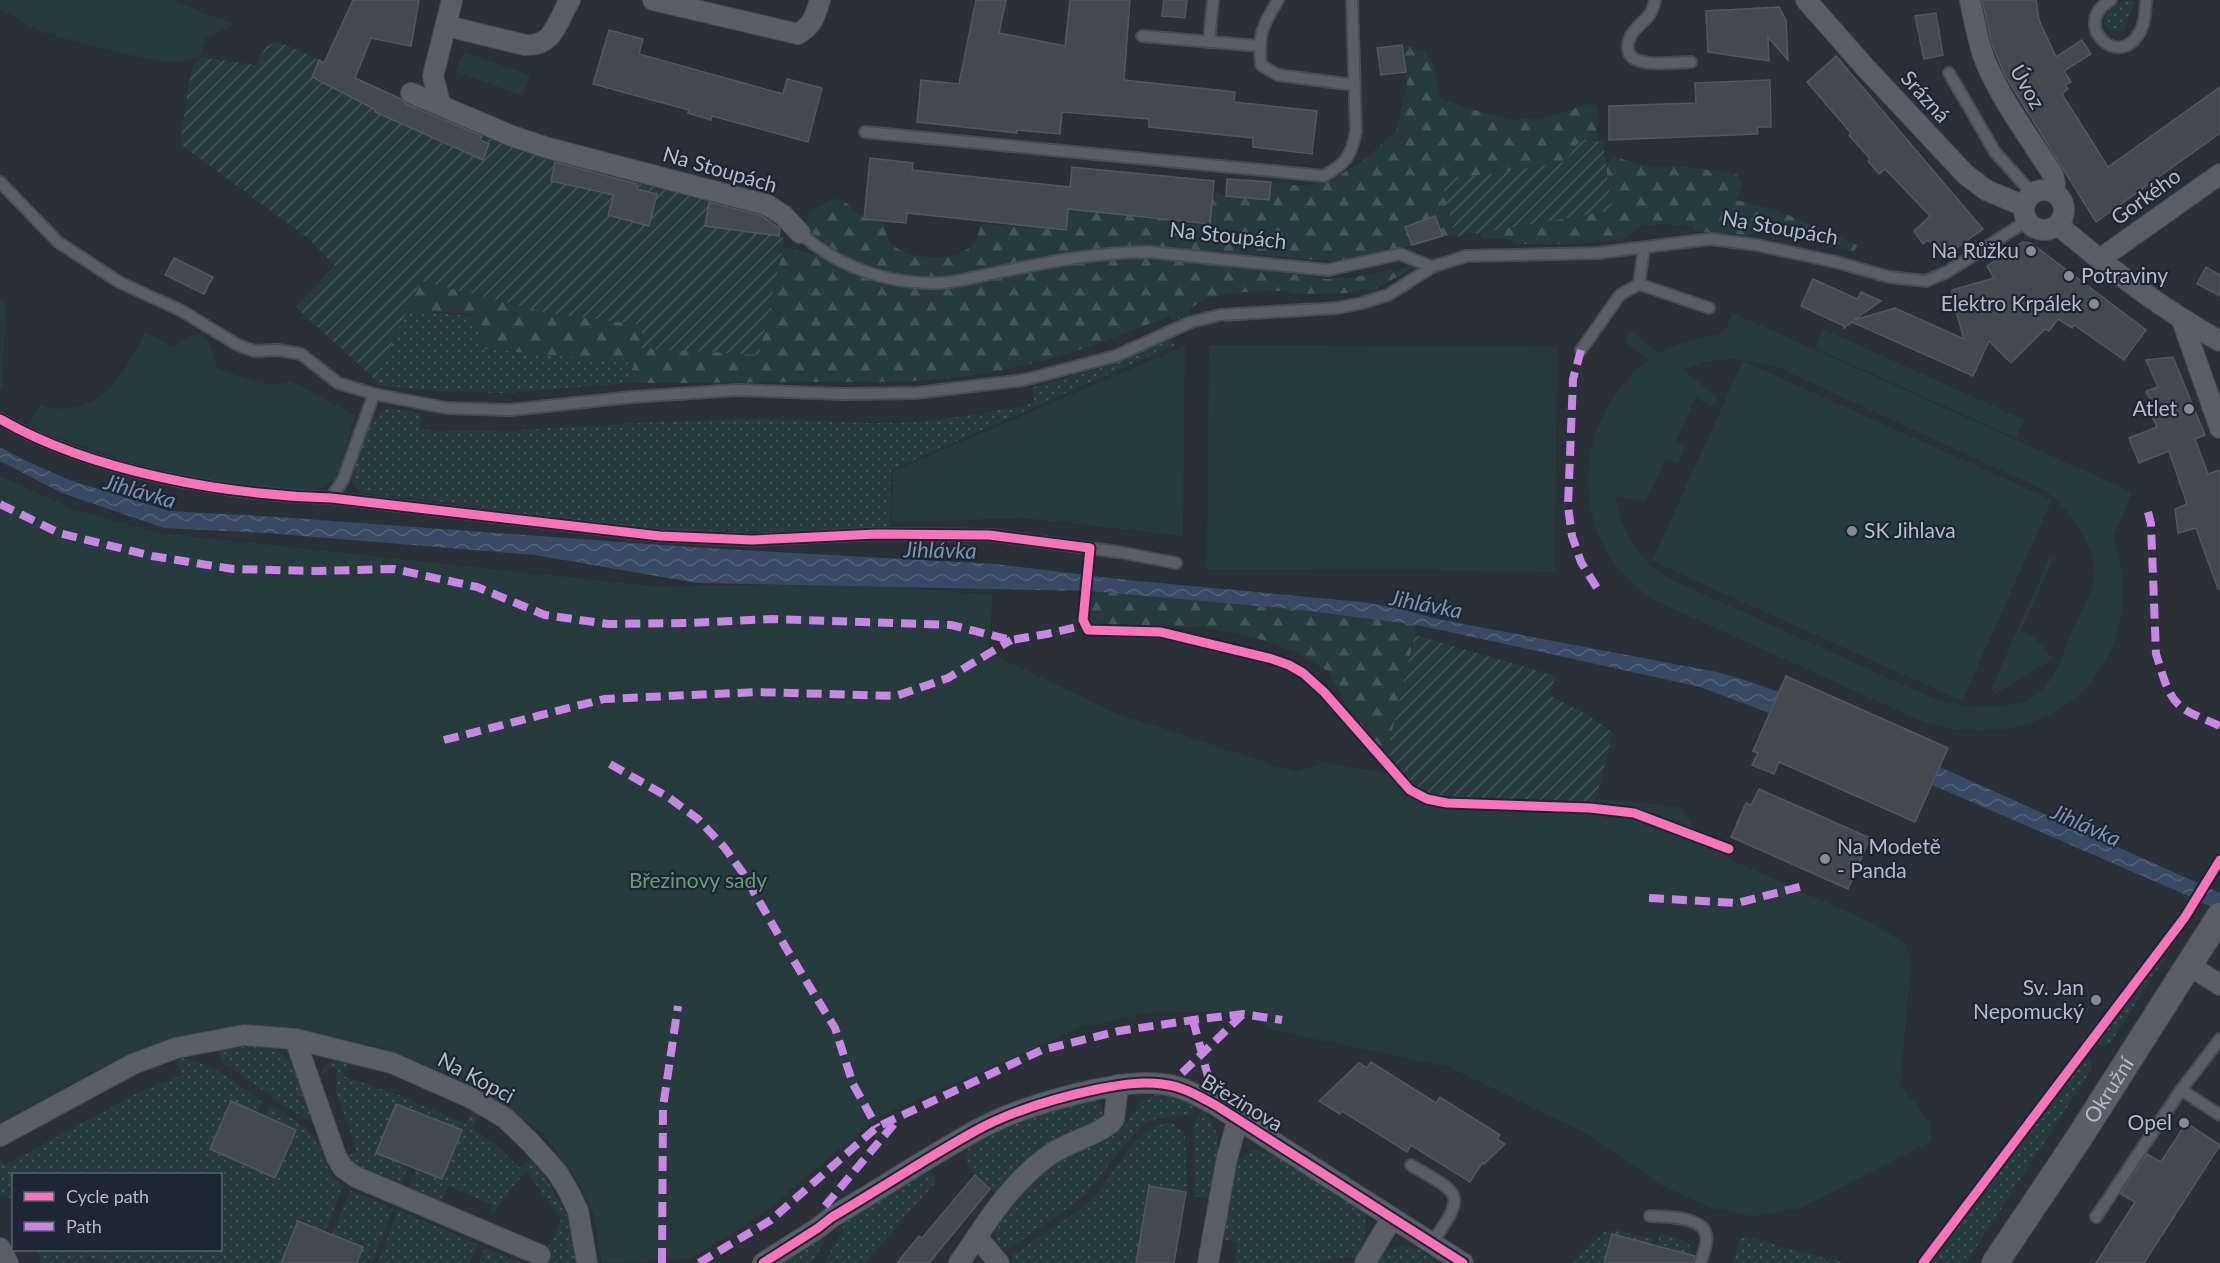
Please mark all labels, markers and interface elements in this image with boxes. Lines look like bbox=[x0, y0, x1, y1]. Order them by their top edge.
street label: Úvoz bbox=[2006, 60, 2051, 113]
street label: Srázná bbox=[1897, 65, 1956, 127]
street label: Na Stoupách bbox=[660, 140, 780, 197]
street label: Gorkého bbox=[2106, 162, 2185, 229]
street label: Na Stoupách bbox=[1720, 204, 1840, 249]
street label: Na Stoupách bbox=[1168, 216, 1288, 253]
place label: Na Růžku bbox=[1931, 237, 2019, 262]
marker: Na Růžku bbox=[2024, 244, 2038, 258]
place label: Potraviny bbox=[2081, 262, 2168, 287]
marker: Potraviny bbox=[2062, 269, 2076, 283]
place label: Elektro Krpálek bbox=[1941, 290, 2082, 315]
marker: Elektro Krpálek bbox=[2087, 297, 2101, 311]
place label: Atlet bbox=[2132, 395, 2177, 420]
marker: Atlet bbox=[2182, 402, 2196, 416]
water label: Jihlávka bbox=[100, 467, 179, 514]
place label: SK Jihlava bbox=[1864, 517, 1956, 542]
marker: SK Jihlava bbox=[1845, 524, 1859, 538]
water label: Jihlávka bbox=[902, 535, 977, 564]
water label: Jihlávka bbox=[1387, 583, 1465, 624]
water label: Jihlávka bbox=[2046, 797, 2125, 852]
place label: Na Modetě - Panda bbox=[1837, 833, 1941, 882]
marker: Na Modetě - Panda bbox=[1818, 852, 1832, 866]
park label: Březinovy sady bbox=[629, 867, 767, 892]
place label: Sv. Jan Nepomucký bbox=[1973, 974, 2084, 1023]
marker: Sv. Jan Nepomucký bbox=[2089, 993, 2103, 1007]
street label: Na Kopci bbox=[434, 1046, 519, 1107]
street label: Okružní bbox=[2078, 1051, 2139, 1127]
street label: Březinova bbox=[1198, 1068, 1288, 1136]
place label: Opel bbox=[2128, 1109, 2172, 1134]
marker: Opel bbox=[2177, 1116, 2191, 1130]
legend bbox=[12, 1173, 222, 1251]
text: Cycle path bbox=[66, 1185, 149, 1207]
text: Path bbox=[66, 1215, 102, 1237]

